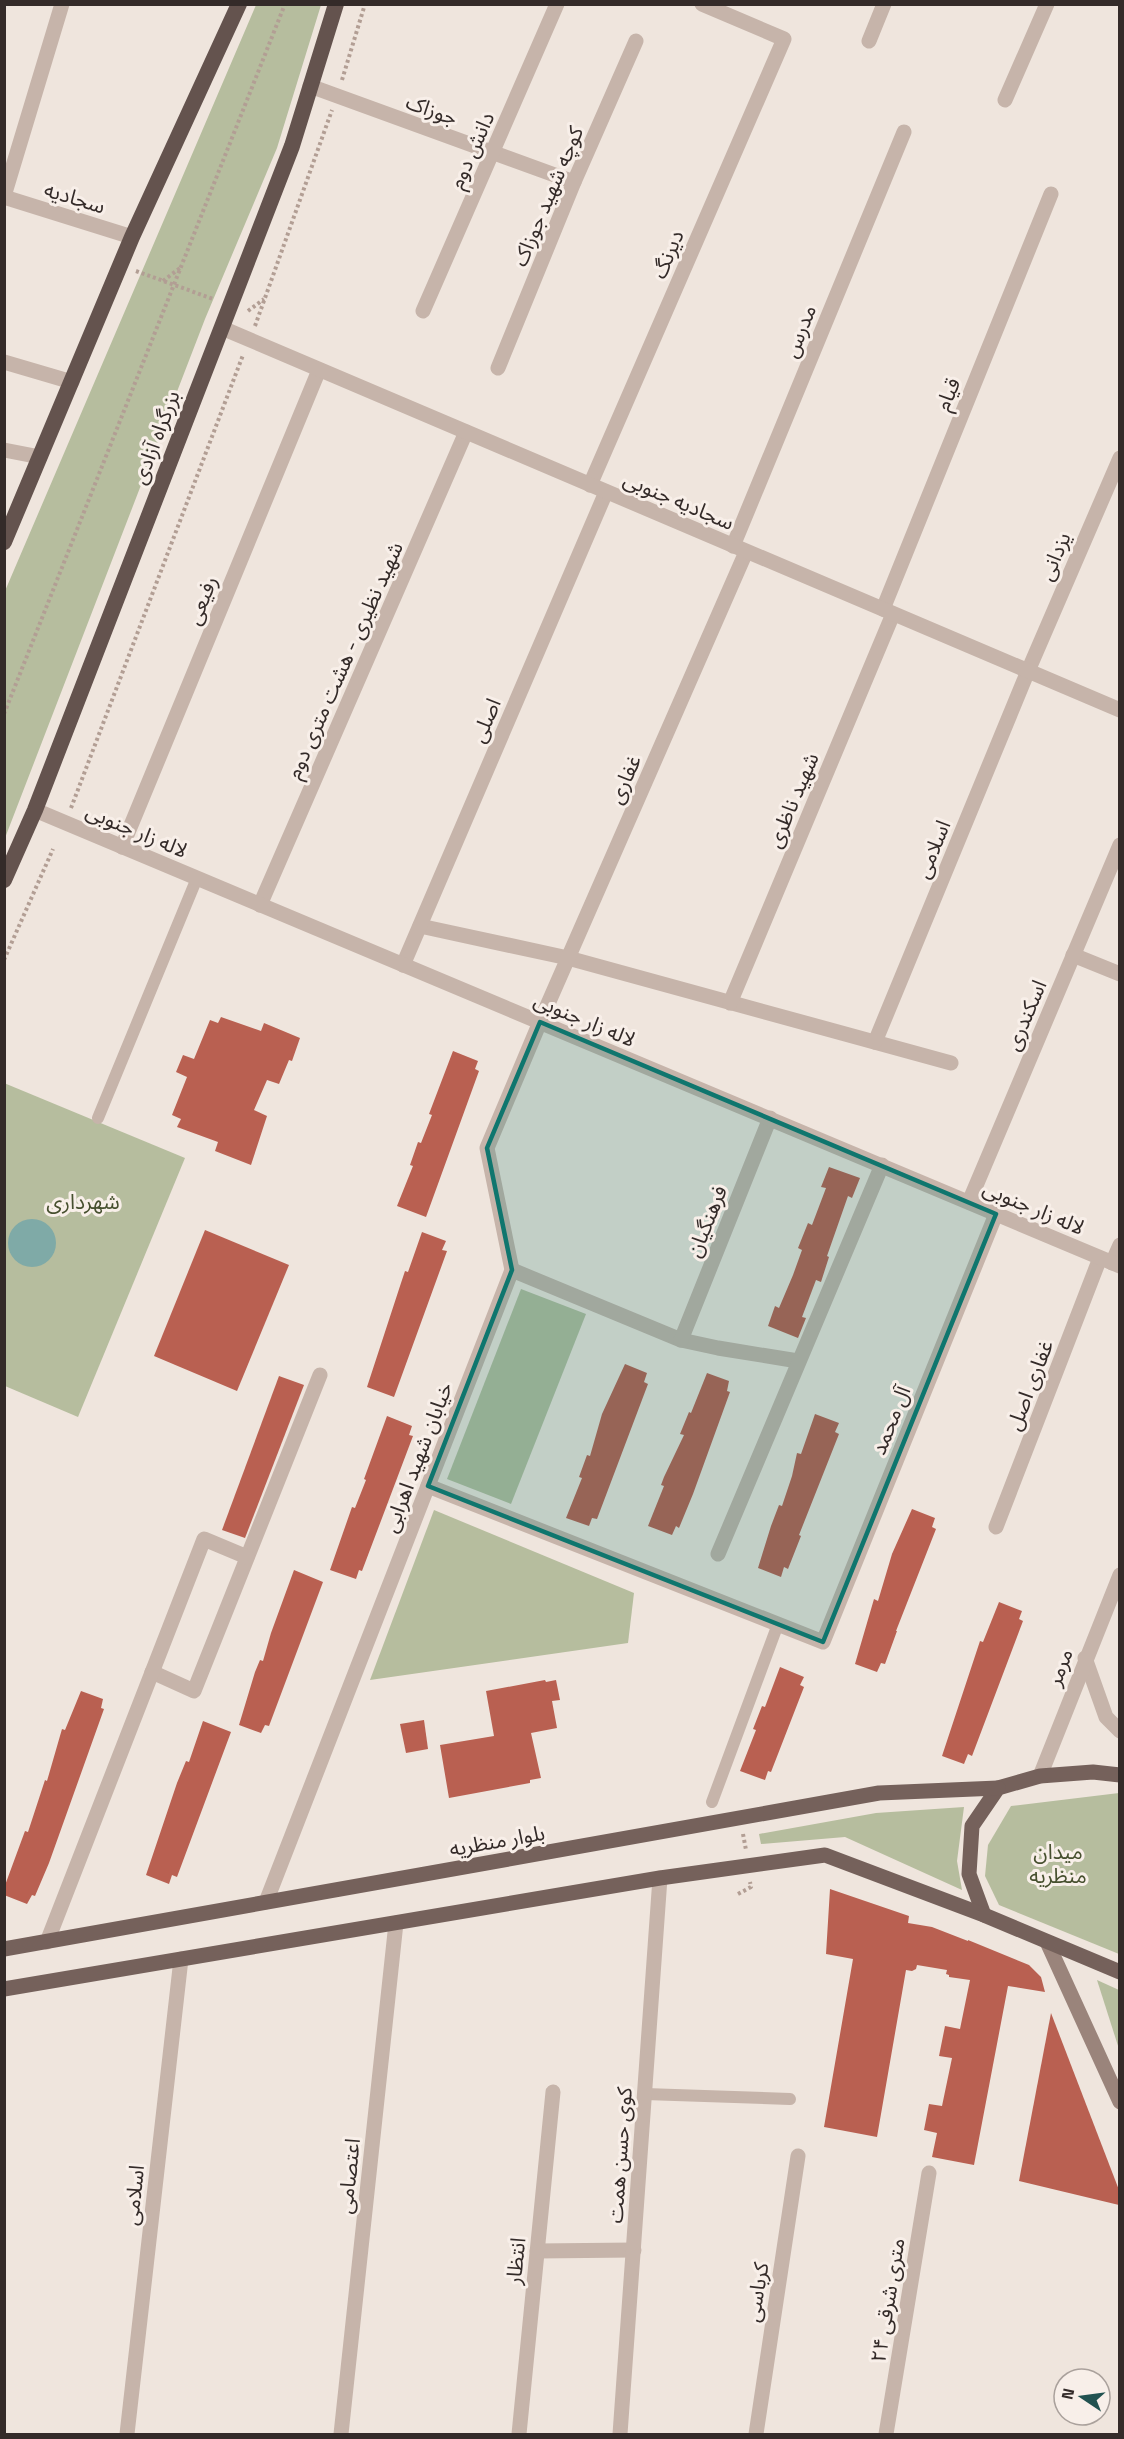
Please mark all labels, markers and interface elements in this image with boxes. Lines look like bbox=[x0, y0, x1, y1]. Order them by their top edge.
street label: جوزاک bbox=[402, 85, 462, 133]
street label: دانش دوم bbox=[440, 106, 503, 194]
street label: کوچه شهید جوزاک bbox=[503, 121, 591, 271]
street label: سجادیه bbox=[40, 173, 110, 221]
street label: دیرنگ bbox=[642, 225, 692, 283]
street label: مدرس bbox=[774, 300, 824, 362]
street label: قیام bbox=[926, 372, 969, 416]
street label: بزرگراه آزادی bbox=[122, 385, 188, 489]
street label: سجادیه جنوبی bbox=[619, 462, 739, 538]
street label: یزدانی bbox=[1029, 527, 1079, 585]
street label: شهید نظیری - هشت متری دوم bbox=[277, 536, 412, 784]
street label: رفیعی bbox=[177, 571, 225, 629]
street label: اصلی bbox=[461, 693, 509, 747]
street label: شهید ناظری bbox=[758, 747, 826, 853]
street label: غفاری bbox=[599, 749, 649, 809]
street label: لاله زار جنوبی bbox=[81, 794, 193, 866]
street label: اسلامی bbox=[906, 815, 958, 883]
street label: اسکندری bbox=[996, 975, 1054, 1055]
street label: لاله زار جنوبی bbox=[529, 983, 641, 1055]
street label: لاله زار جنوبی bbox=[978, 1171, 1090, 1243]
street label: فرهنگیان bbox=[677, 1180, 735, 1262]
park label: شهرداری bbox=[46, 1185, 120, 1217]
street label: غفاری اصل bbox=[997, 1335, 1061, 1435]
street label: خیابان شهید اهرابی bbox=[374, 1377, 460, 1537]
street label: آل محمد bbox=[862, 1380, 919, 1459]
street label: مرمر bbox=[1037, 1644, 1081, 1691]
street label: بلوار منظریه bbox=[447, 1816, 547, 1864]
park label: میدان منظریه bbox=[1029, 1835, 1087, 1891]
street label: کوی حسن همت bbox=[598, 2085, 640, 2224]
street label: اعتصامی bbox=[328, 2137, 368, 2215]
street label: اسلامی bbox=[114, 2163, 152, 2227]
street label: انتظار bbox=[497, 2236, 533, 2287]
street label: ۲۴ متری شرقی bbox=[861, 2236, 913, 2364]
street label: کرباسی bbox=[736, 2260, 777, 2324]
north arrow bbox=[1052, 2367, 1112, 2427]
text: N bbox=[1054, 2386, 1080, 2402]

